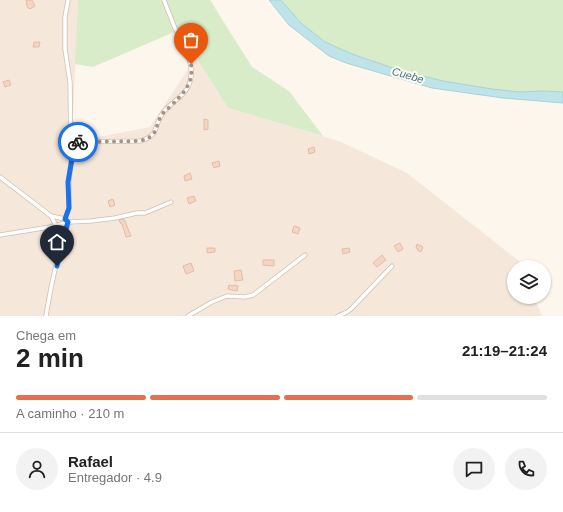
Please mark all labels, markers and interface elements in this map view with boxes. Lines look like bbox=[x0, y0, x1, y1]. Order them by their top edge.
pin bbox=[174, 23, 208, 64]
icon: bag bbox=[180, 29, 202, 51]
water label: Cuebe bbox=[391, 65, 425, 85]
courier bbox=[58, 122, 98, 162]
icon: bike bbox=[67, 131, 89, 153]
pin bbox=[40, 225, 74, 266]
icon: home bbox=[46, 231, 68, 253]
map controls bbox=[507, 260, 551, 304]
button: layers bbox=[507, 260, 551, 304]
text: Chega em bbox=[16, 328, 76, 343]
text: 21:19–21:24 bbox=[462, 342, 547, 359]
text: 2 min bbox=[16, 343, 84, 373]
text: A caminho · 210 m bbox=[16, 406, 124, 421]
button: person bbox=[16, 448, 58, 490]
button: chat bbox=[453, 448, 495, 490]
button: phone bbox=[505, 448, 547, 490]
text: Rafael bbox=[68, 453, 113, 470]
text: Entregador · 4.9 bbox=[68, 470, 162, 485]

